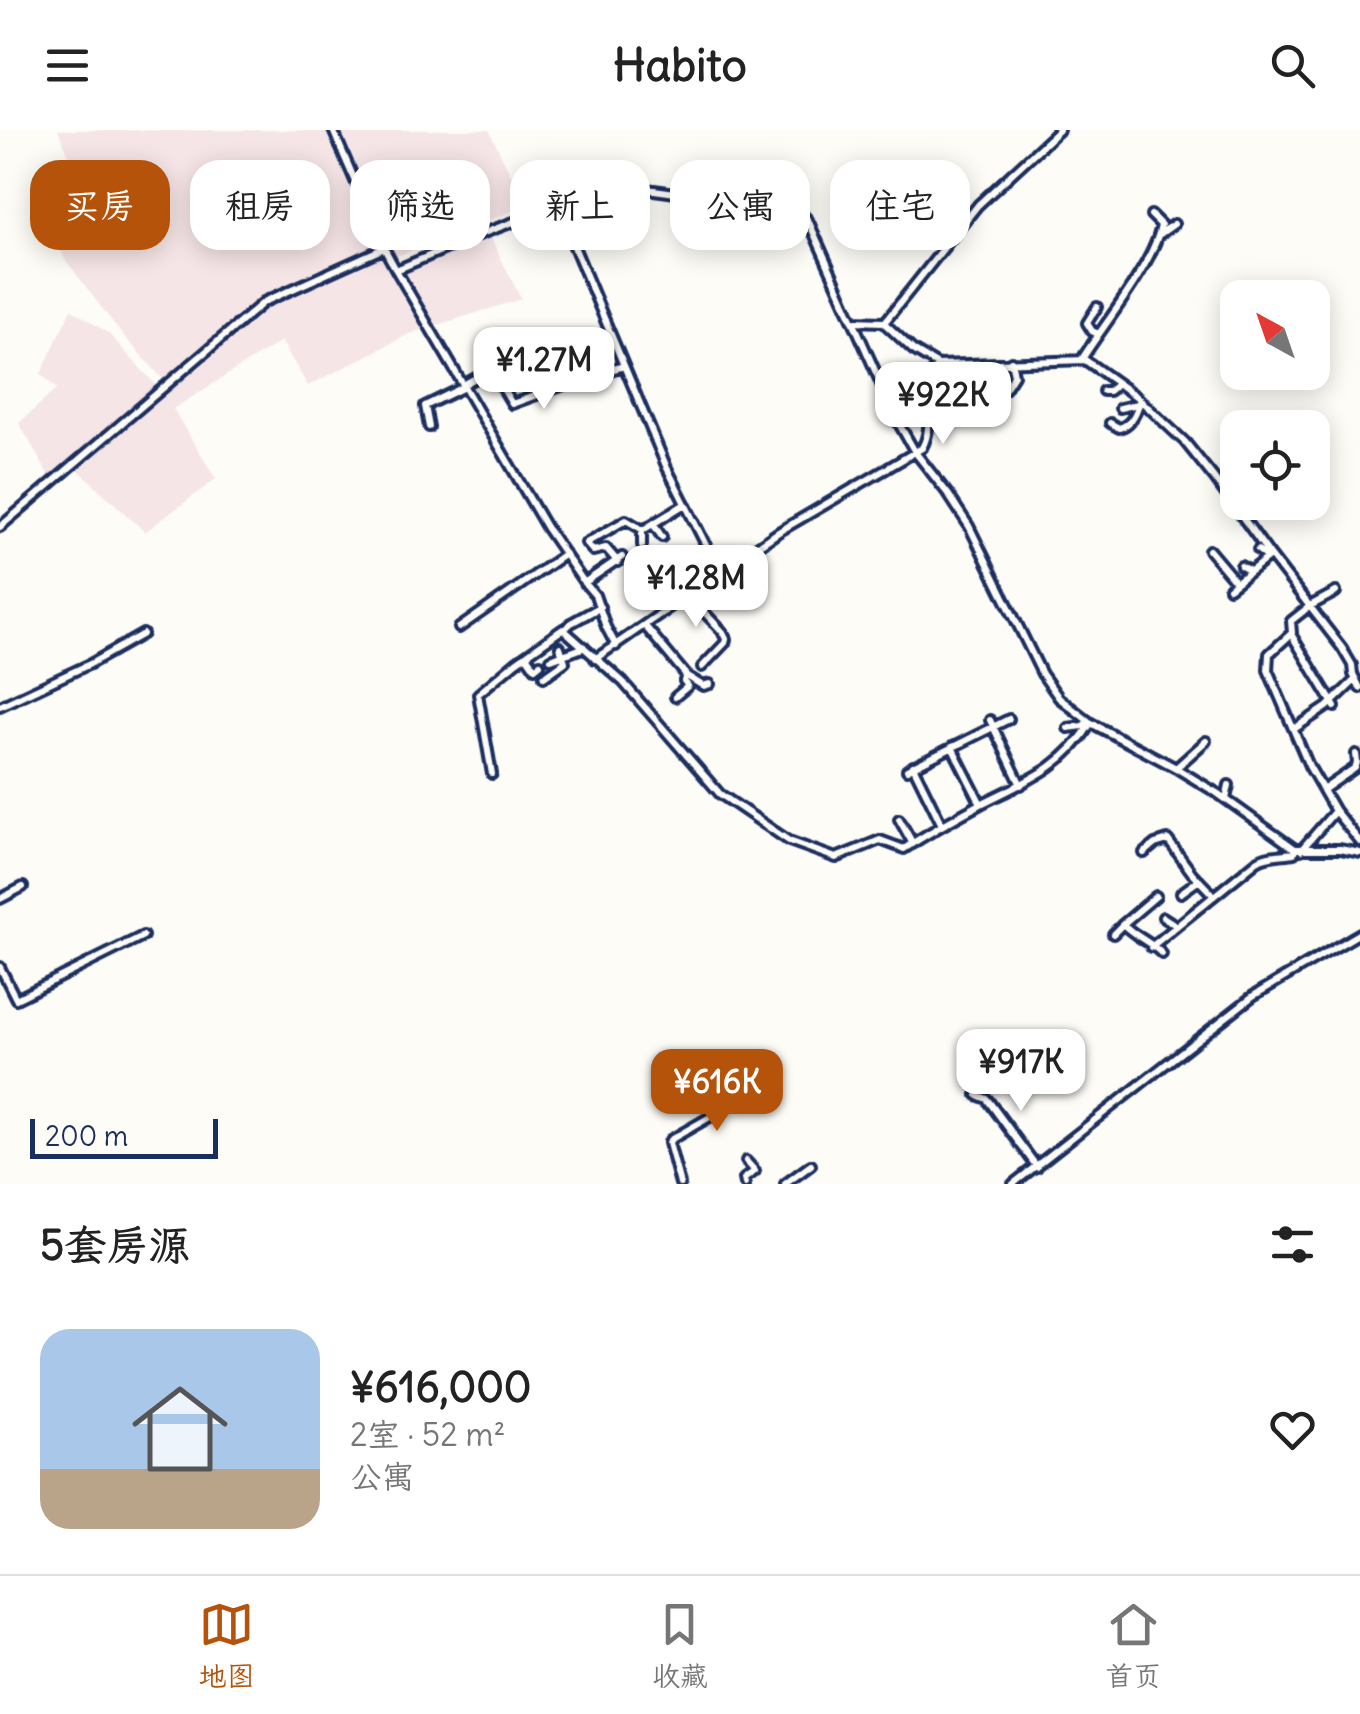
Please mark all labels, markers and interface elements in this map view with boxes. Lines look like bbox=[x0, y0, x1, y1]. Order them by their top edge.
text: Habito bbox=[613, 37, 747, 93]
icon: menu bbox=[40, 38, 95, 93]
icon: search bbox=[1265, 38, 1320, 93]
chip: 买房 bbox=[30, 160, 170, 250]
chip: 租房 bbox=[190, 160, 330, 250]
chip: 筛选 bbox=[350, 160, 490, 250]
chip: 新上 bbox=[510, 160, 650, 250]
chip: 公寓 bbox=[670, 160, 810, 250]
chip: 住宅 bbox=[830, 160, 970, 250]
north arrow bbox=[1220, 280, 1330, 390]
map controls bbox=[1220, 280, 1330, 520]
pin: ¥1.27M bbox=[463, 327, 625, 412]
text: ¥1.27M bbox=[495, 339, 593, 380]
pin: ¥922K bbox=[873, 362, 1013, 447]
text: ¥922K bbox=[897, 374, 989, 415]
button: locate bbox=[1220, 410, 1330, 520]
pin: ¥1.28M bbox=[615, 545, 777, 630]
text: ¥1.28M bbox=[646, 557, 746, 598]
pin: ¥917K bbox=[951, 1029, 1091, 1114]
text: ¥917K bbox=[978, 1041, 1064, 1082]
pin: ¥616K bbox=[647, 1049, 787, 1134]
text: ¥616K bbox=[673, 1061, 761, 1102]
scale bar bbox=[30, 1114, 218, 1158]
text: 200 m bbox=[45, 1118, 128, 1154]
icon: filters bbox=[1265, 1217, 1320, 1272]
text: 5套房源 bbox=[40, 1219, 190, 1271]
text: ¥616,000 bbox=[350, 1361, 531, 1413]
icon: home bbox=[120, 1369, 240, 1489]
icon: heart bbox=[1265, 1402, 1320, 1457]
text: 2室 · 52 m² bbox=[350, 1414, 505, 1455]
text: 公寓 bbox=[350, 1456, 414, 1497]
tab: 地图 bbox=[199, 1597, 255, 1694]
tab: 收藏 bbox=[652, 1597, 708, 1694]
tab: 首页 bbox=[1105, 1597, 1161, 1694]

